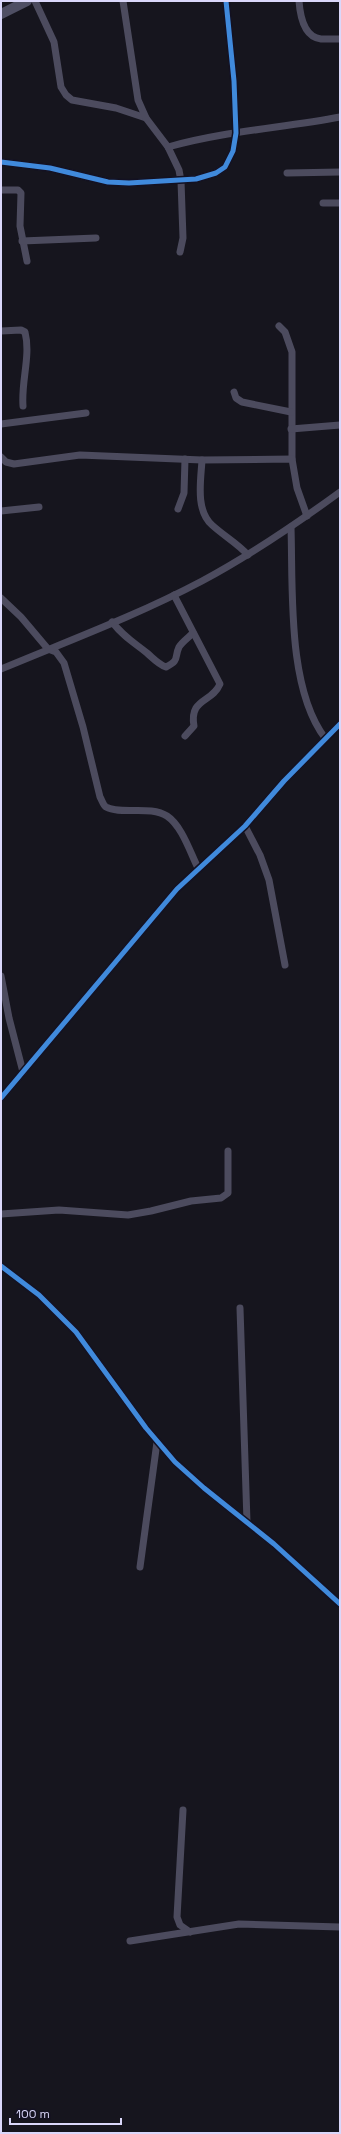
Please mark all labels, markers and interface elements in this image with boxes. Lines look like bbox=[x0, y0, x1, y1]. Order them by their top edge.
scale bar bbox=[10, 2100, 121, 2126]
text: 100 m bbox=[16, 2106, 50, 2122]

